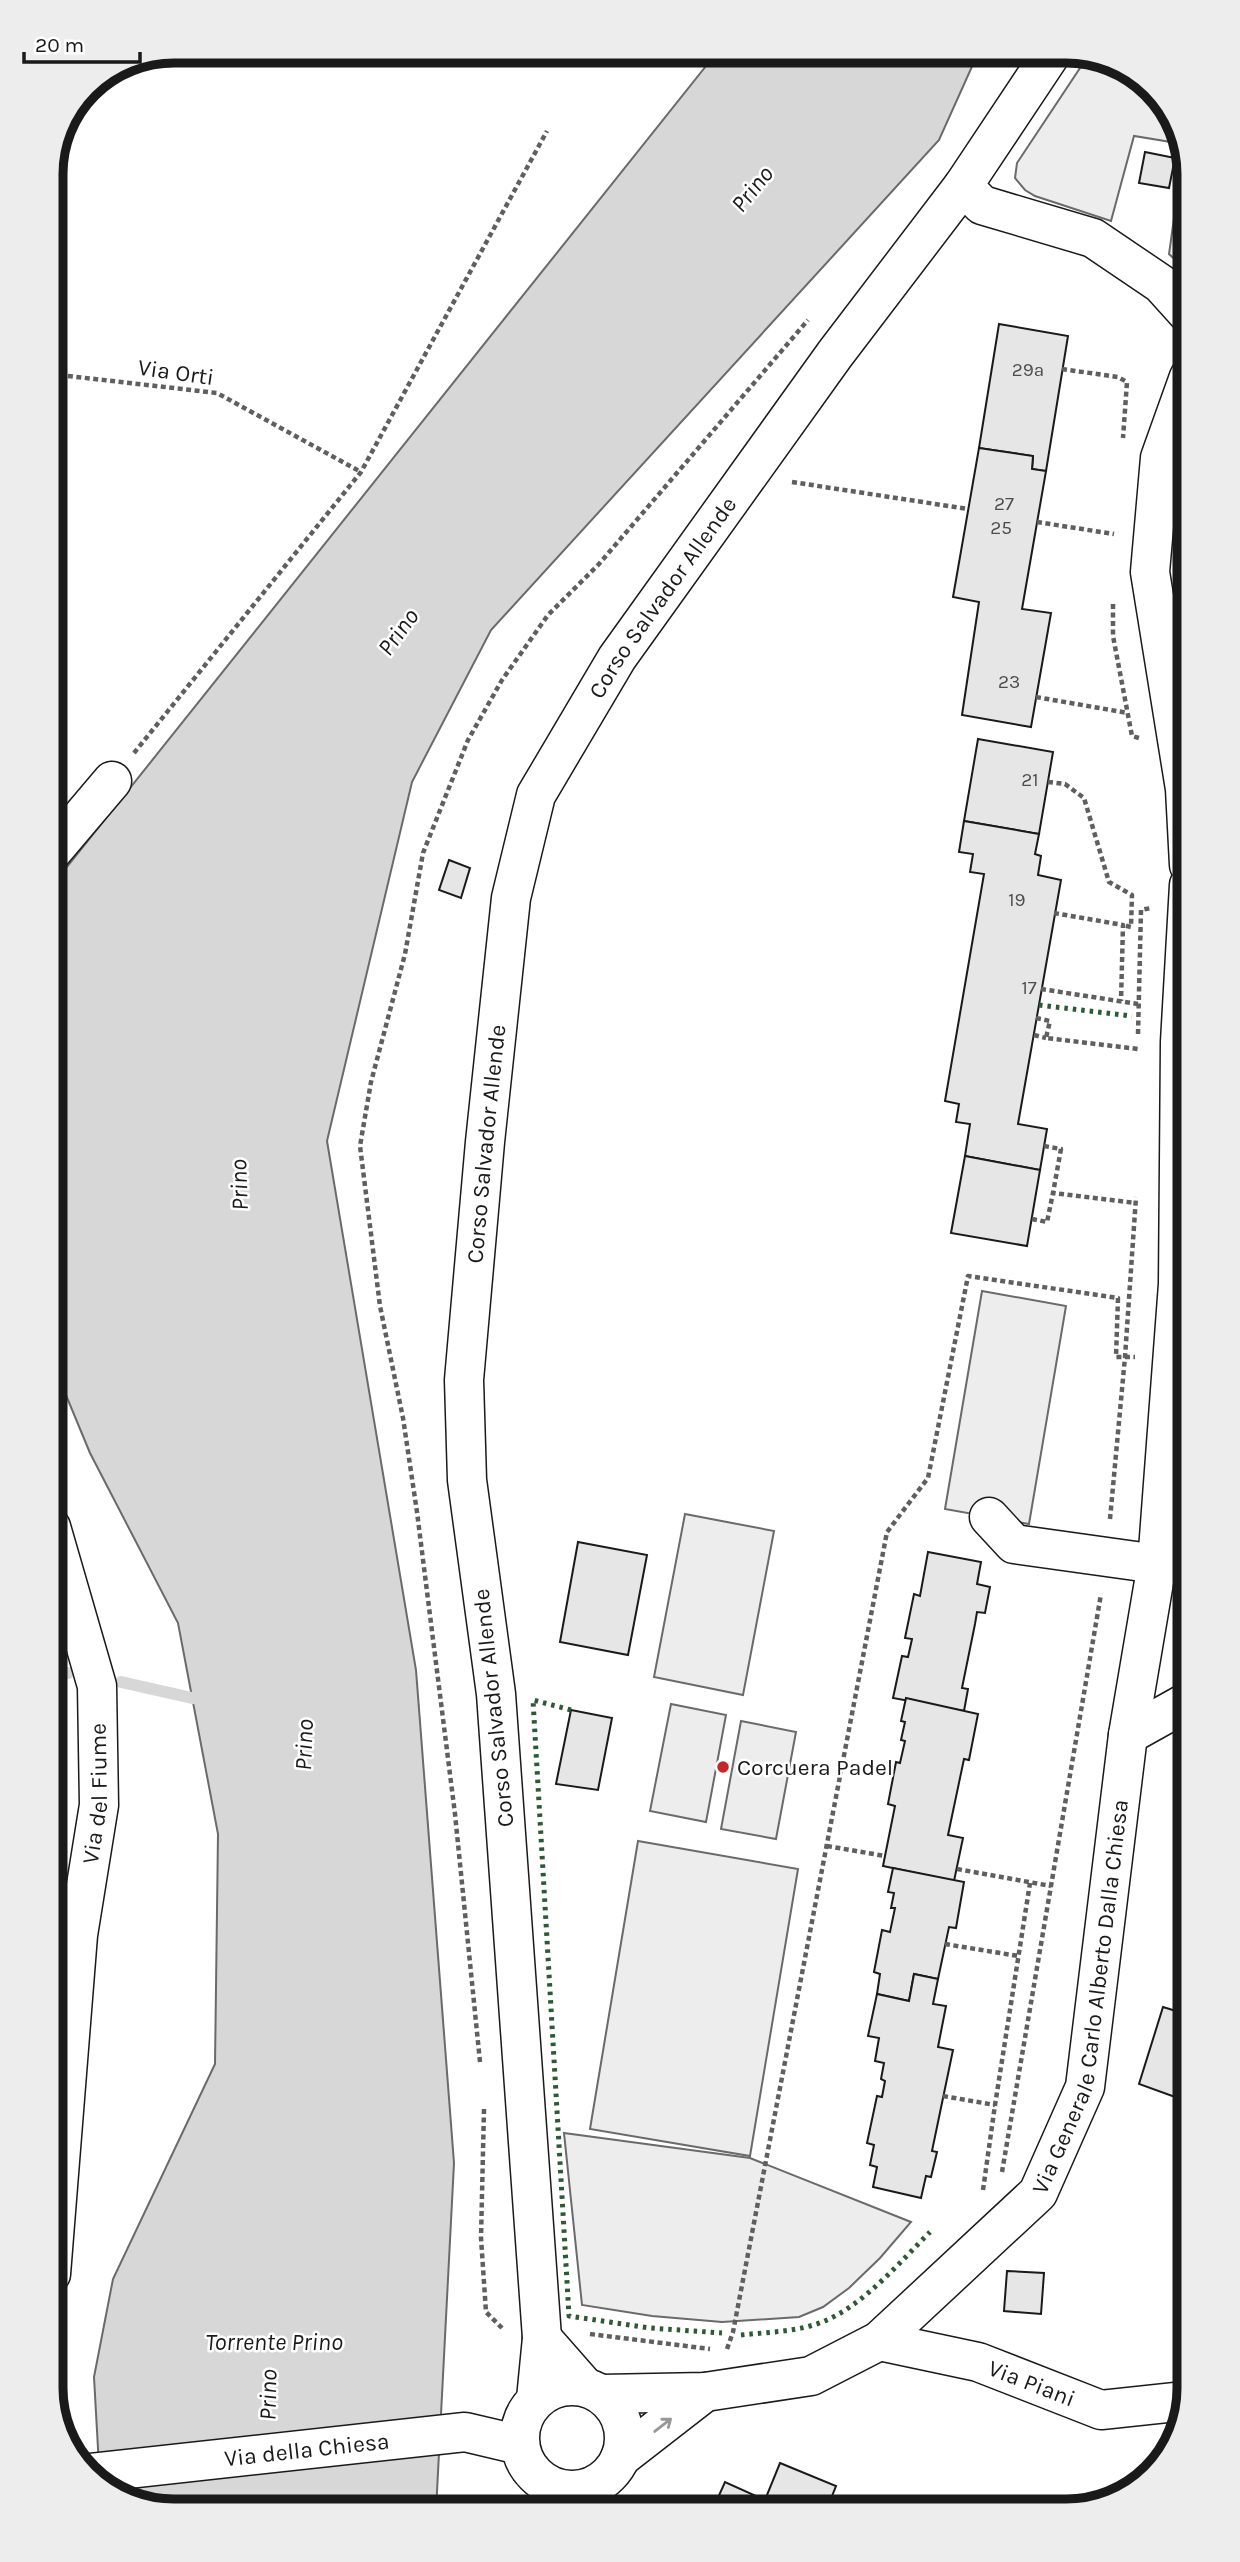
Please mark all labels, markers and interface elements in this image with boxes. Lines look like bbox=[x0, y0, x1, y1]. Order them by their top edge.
scale bar bbox=[24, 21, 140, 65]
text: 20 m bbox=[35, 33, 84, 57]
water label: Prino bbox=[725, 160, 779, 218]
street label: Via Orti bbox=[136, 354, 216, 391]
house number: 29a bbox=[1012, 359, 1044, 381]
street label: Corso Salvador Allende bbox=[583, 492, 742, 703]
house number: 27 bbox=[994, 493, 1014, 515]
house number: 25 bbox=[990, 517, 1012, 539]
water label: Prino bbox=[372, 603, 425, 661]
house number: 23 bbox=[998, 671, 1020, 693]
house number: 21 bbox=[1021, 769, 1039, 791]
house number: 19 bbox=[1008, 889, 1026, 911]
house number: 17 bbox=[1021, 977, 1037, 999]
street label: Corso Salvador Allende bbox=[461, 1023, 511, 1264]
water label: Prino bbox=[224, 1159, 254, 1211]
street label: Corso Salvador Allende bbox=[468, 1587, 519, 1828]
water label: Prino bbox=[289, 1719, 319, 1771]
street label: Via del Fiume bbox=[77, 1723, 113, 1866]
place label: Corcuera Padel bbox=[737, 1754, 893, 1781]
marker: Corcuera Padel bbox=[715, 1759, 731, 1775]
street label: Via Generale Carlo Alberto Dalla Chiesa bbox=[1026, 1798, 1134, 2198]
water label: Torrente Prino bbox=[205, 2328, 343, 2356]
street label: Via Piani bbox=[984, 2354, 1079, 2413]
water label: Prino bbox=[254, 2369, 282, 2421]
one-way arrow bbox=[653, 2417, 671, 2432]
street label: Via della Chiesa bbox=[223, 2427, 391, 2472]

